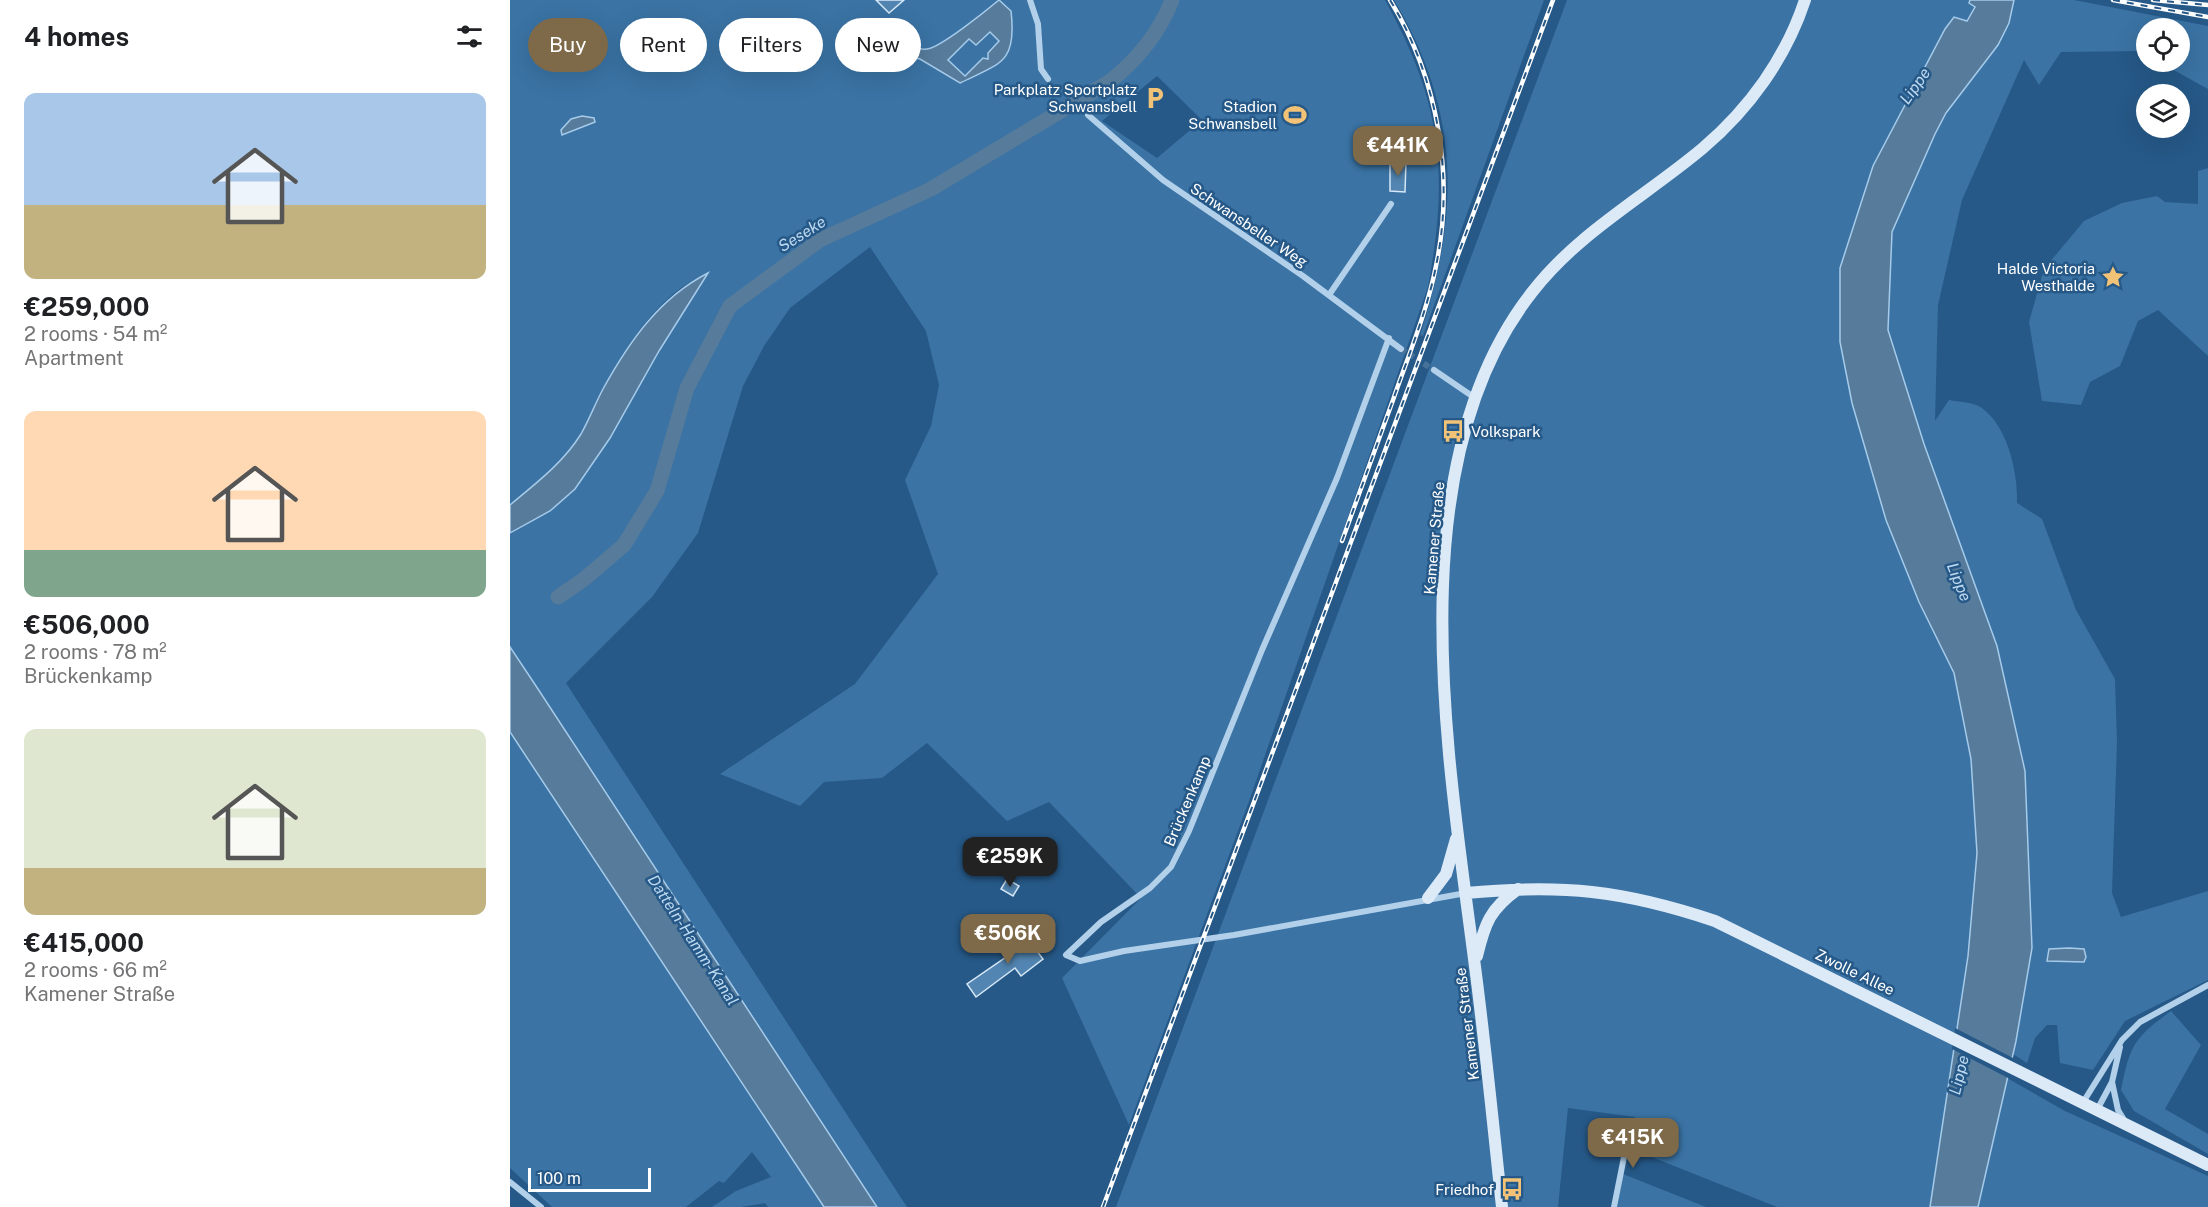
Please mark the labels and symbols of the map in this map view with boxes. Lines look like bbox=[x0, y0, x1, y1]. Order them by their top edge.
water label: Lippe bbox=[1896, 64, 1934, 108]
place label: Parkplatz Sportplatz Schwansbell bbox=[994, 81, 1137, 115]
parking icon: Parkplatz Sportplatz Schwansbell bbox=[1142, 85, 1168, 111]
place label: Stadion Schwansbell bbox=[1188, 98, 1277, 132]
sports icon: Stadion Schwansbell bbox=[1282, 102, 1308, 128]
pin: €441K bbox=[1356, 126, 1440, 177]
street label: Schwansbeller Weg bbox=[1187, 180, 1311, 270]
water label: Seseke bbox=[775, 212, 830, 256]
place label: Halde Victoria Westhalde bbox=[1997, 260, 2095, 294]
place icon: Halde Victoria Westhalde bbox=[2100, 264, 2126, 290]
bus stop icon: Volkspark bbox=[1440, 418, 1466, 444]
place label: Volkspark bbox=[1471, 423, 1541, 440]
street label: Kamener Straße bbox=[1421, 481, 1447, 595]
water label: Lippe bbox=[1943, 560, 1975, 604]
street label: Brückenkamp bbox=[1160, 753, 1214, 849]
pin: €259K bbox=[968, 837, 1052, 888]
water label: Datteln-Hamm-Kanal bbox=[644, 871, 742, 1009]
pin: €506K bbox=[966, 914, 1050, 965]
street label: Zwolle Allee bbox=[1813, 945, 1897, 999]
street label: Kamener Straße bbox=[1452, 967, 1482, 1081]
water label: Lippe bbox=[1945, 1053, 1973, 1097]
pin: €415K bbox=[1591, 1118, 1675, 1169]
scale bar bbox=[528, 1165, 651, 1192]
bus stop icon: Friedhof bbox=[1499, 1176, 1525, 1202]
place label: Friedhof bbox=[1435, 1181, 1494, 1198]

